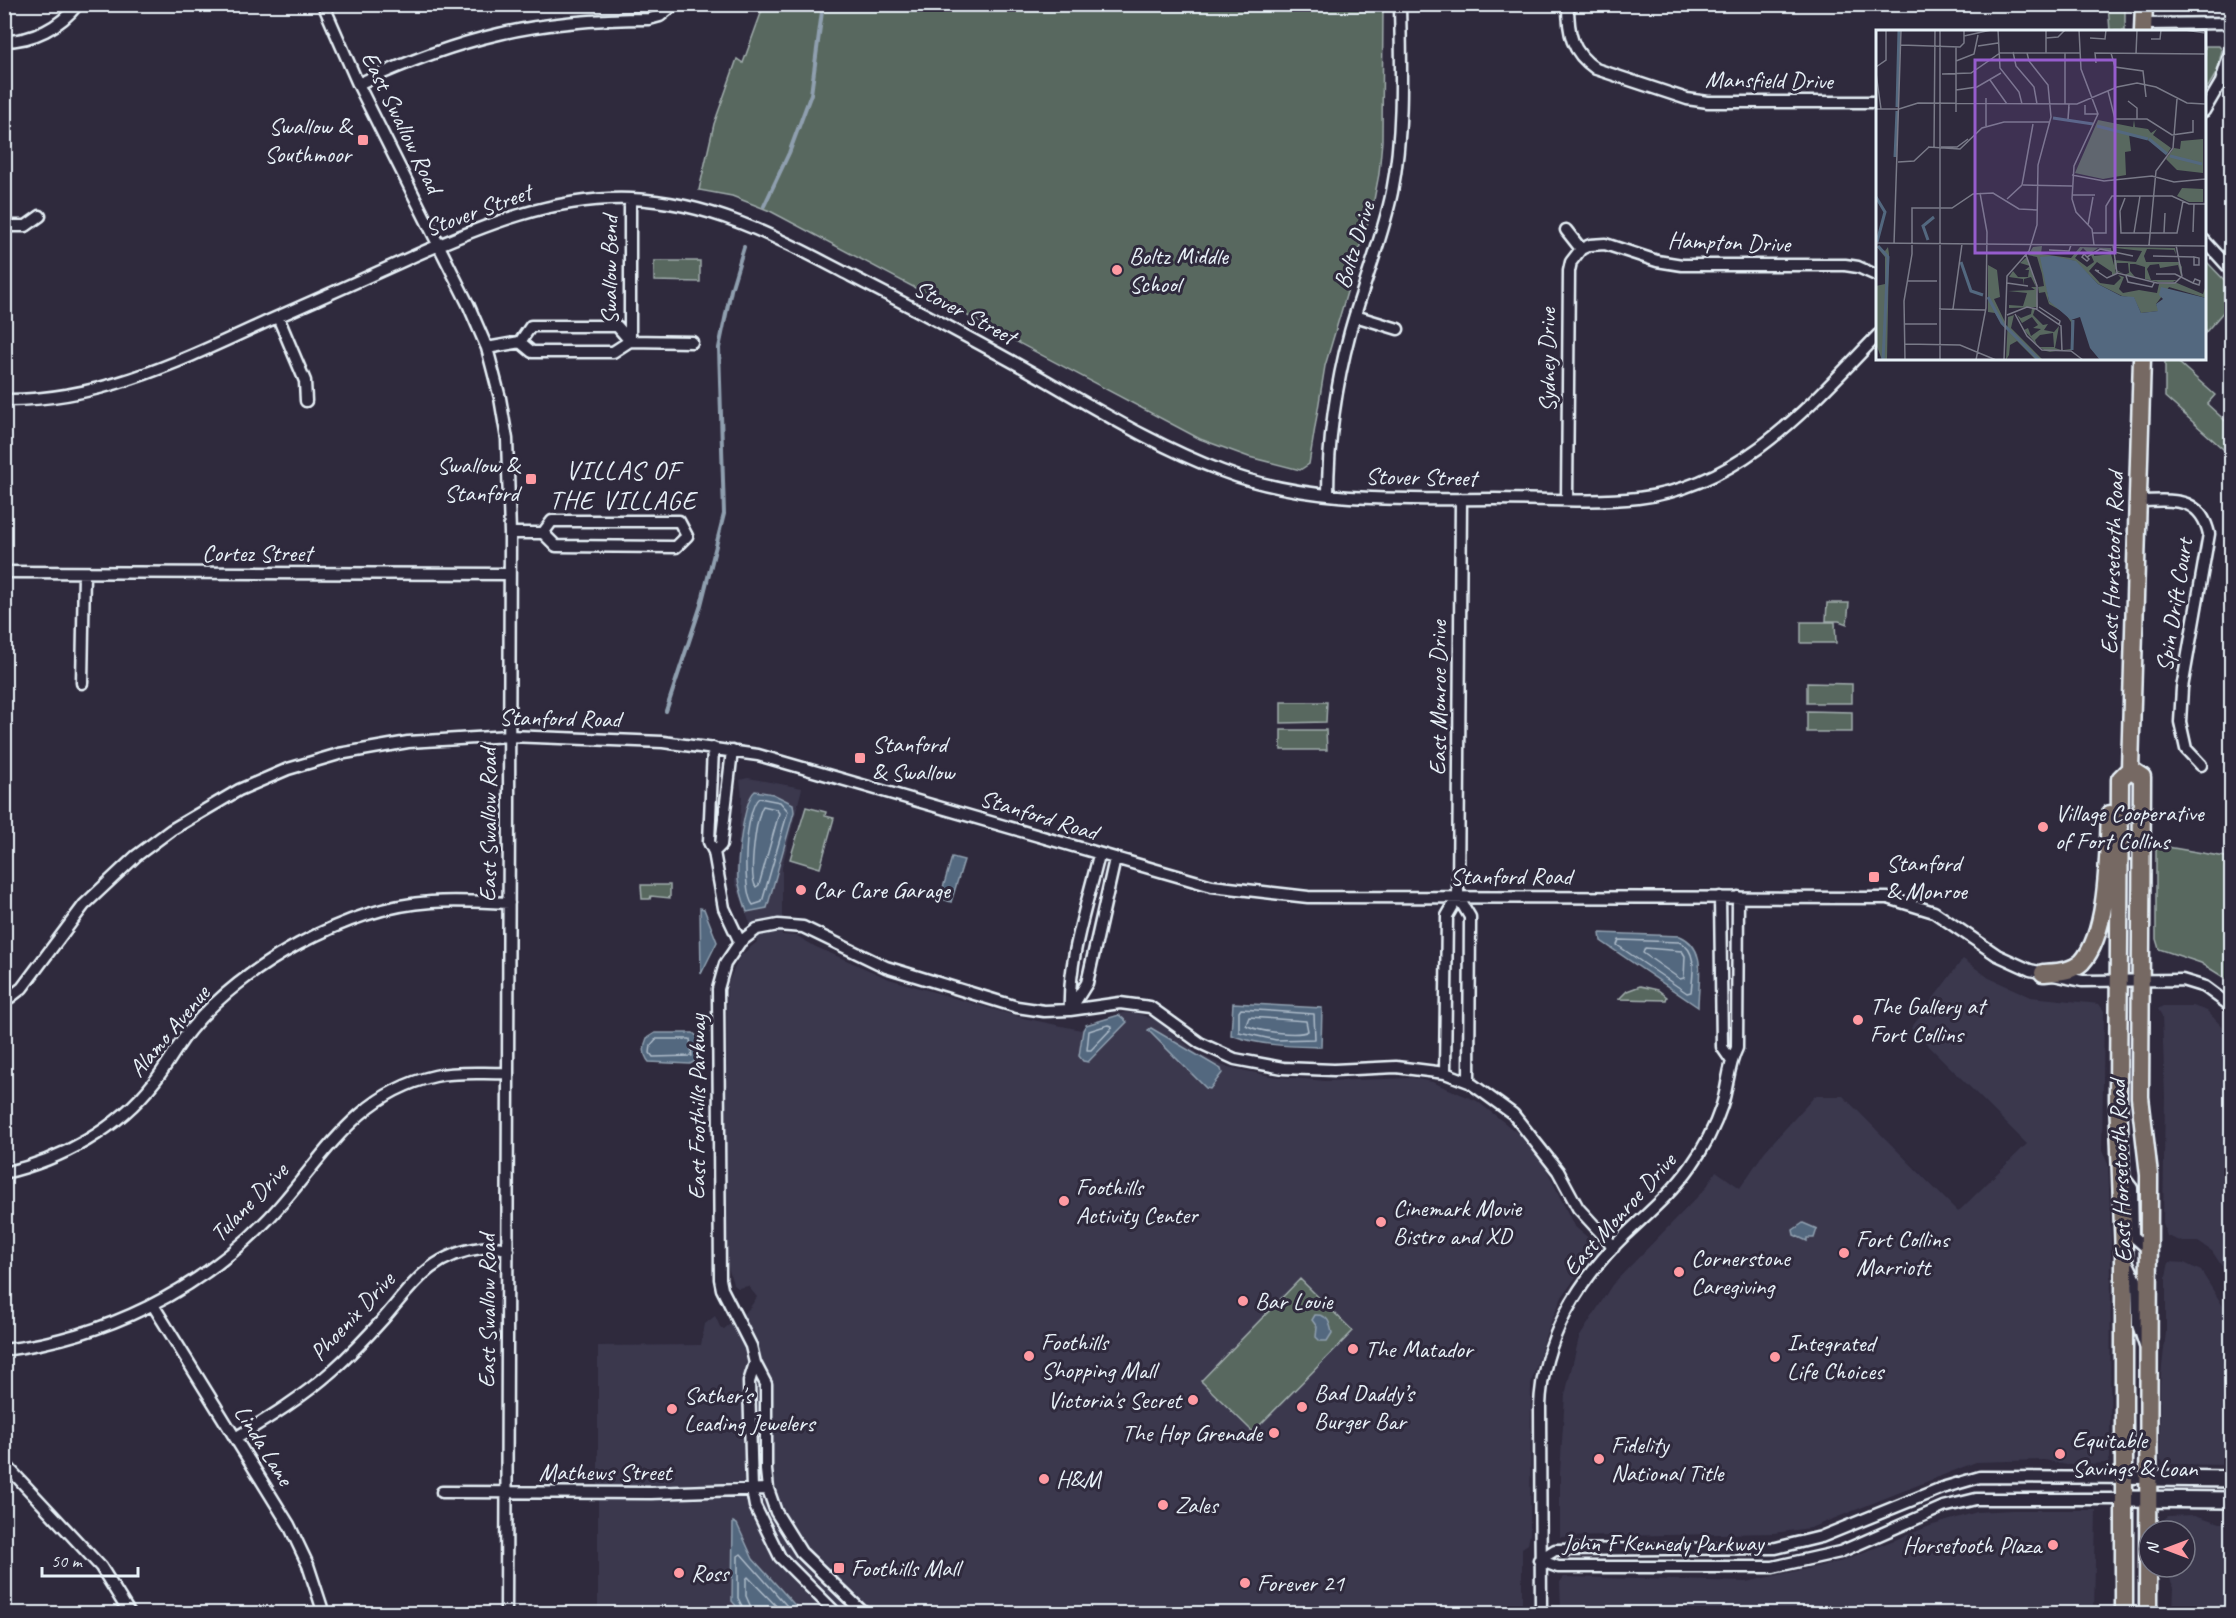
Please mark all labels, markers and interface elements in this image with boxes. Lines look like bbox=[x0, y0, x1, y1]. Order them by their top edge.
inset map bbox=[1876, 30, 2206, 360]
street label: East Swallow Road bbox=[355, 46, 451, 201]
street label: Mansfield Drive bbox=[1705, 64, 1835, 96]
place label: Swallow & Southmoor bbox=[264, 111, 353, 169]
marker: Swallow & Southmoor bbox=[356, 133, 370, 147]
street label: Stover Street bbox=[421, 176, 538, 243]
street label: Boltz Drive bbox=[1327, 196, 1382, 292]
street label: Swallow Bend bbox=[594, 212, 624, 325]
street label: Hampton Drive bbox=[1667, 225, 1793, 259]
place label: Boltz Middle School bbox=[1129, 241, 1230, 299]
marker: Boltz Middle School bbox=[1110, 263, 1124, 277]
street label: Stover Street bbox=[909, 273, 1024, 353]
street label: Sydney Drive bbox=[1532, 306, 1562, 412]
place label: Swallow & Stanford bbox=[437, 450, 523, 508]
district label: VILLAS OF THE VILLAGE bbox=[549, 454, 698, 517]
street label: Stover Street bbox=[1365, 461, 1480, 493]
street label: East Horsetooth Road bbox=[2094, 468, 2130, 655]
marker: Swallow & Stanford bbox=[524, 472, 538, 486]
street label: Spin Drift Court bbox=[2149, 534, 2200, 674]
street label: Cortez Street bbox=[202, 538, 315, 568]
street label: East Monroe Drive bbox=[1423, 618, 1453, 776]
street label: Stanford Road bbox=[499, 702, 625, 734]
place label: Stanford & Swallow bbox=[872, 729, 956, 787]
street label: East Swallow Road bbox=[473, 745, 503, 902]
marker: Stanford & Swallow bbox=[853, 751, 867, 765]
street label: Stanford Road bbox=[976, 783, 1105, 848]
place label: Village Cooperative of Fort Collins bbox=[2055, 798, 2206, 856]
marker: Village Cooperative of Fort Collins bbox=[2036, 820, 2050, 834]
place label: Stanford & Monroe bbox=[1886, 848, 1969, 906]
street label: Stanford Road bbox=[1450, 861, 1575, 891]
marker: Stanford & Monroe bbox=[1867, 870, 1881, 884]
place label: Car Care Garage bbox=[813, 875, 952, 905]
marker: Car Care Garage bbox=[794, 883, 808, 897]
street label: Alamo Avenue bbox=[122, 977, 217, 1083]
place label: The Gallery at Fort Collins bbox=[1870, 991, 1988, 1049]
street label: East Foothills Parkway bbox=[682, 1012, 712, 1200]
marker: The Gallery at Fort Collins bbox=[1851, 1013, 1865, 1027]
street label: East Horsetooth Road bbox=[2102, 1076, 2138, 1263]
street label: East Monroe Drive bbox=[1556, 1145, 1684, 1282]
street label: Tulane Drive bbox=[204, 1154, 296, 1248]
place label: Foothills Activity Center bbox=[1076, 1172, 1200, 1230]
place label: Cinemark Movie Bistro and XD bbox=[1393, 1193, 1523, 1251]
marker: Foothills Activity Center bbox=[1057, 1194, 1071, 1208]
marker: Cinemark Movie Bistro and XD bbox=[1374, 1215, 1388, 1229]
place label: Fort Collins Marriott bbox=[1856, 1224, 1951, 1282]
street label: East Swallow Road bbox=[472, 1231, 502, 1388]
place label: Cornerstone Caregiving bbox=[1691, 1243, 1792, 1301]
marker: Fort Collins Marriott bbox=[1837, 1246, 1851, 1260]
street label: Phoenix Drive bbox=[303, 1263, 402, 1367]
marker: Cornerstone Caregiving bbox=[1672, 1265, 1686, 1279]
place label: Bar Louie bbox=[1255, 1286, 1334, 1316]
marker: Bar Louie bbox=[1236, 1294, 1250, 1308]
place label: Foothills Shopping Mall bbox=[1041, 1327, 1160, 1385]
place label: Integrated Life Choices bbox=[1787, 1328, 1886, 1386]
place label: The Matador bbox=[1365, 1334, 1475, 1364]
marker: The Matador bbox=[1346, 1342, 1360, 1356]
marker: Foothills Shopping Mall bbox=[1022, 1349, 1036, 1363]
marker: Integrated Life Choices bbox=[1768, 1350, 1782, 1364]
place label: Bad Daddy’s Burger Bar bbox=[1314, 1378, 1417, 1436]
place label: Sather's Leading Jewelers bbox=[684, 1380, 817, 1438]
place label: Victoria's Secret bbox=[1048, 1385, 1183, 1415]
marker: Victoria's Secret bbox=[1186, 1393, 1200, 1407]
street label: Linda Lane bbox=[228, 1399, 302, 1493]
marker: Bad Daddy’s Burger Bar bbox=[1295, 1400, 1309, 1414]
marker: Sather's Leading Jewelers bbox=[665, 1402, 679, 1416]
place label: The Hop Grenade bbox=[1122, 1418, 1264, 1448]
place label: Equitable Savings & Loan bbox=[2072, 1425, 2199, 1483]
marker: The Hop Grenade bbox=[1267, 1426, 1281, 1440]
place label: Fidelity National Title bbox=[1611, 1430, 1725, 1488]
marker: Equitable Savings & Loan bbox=[2053, 1447, 2067, 1461]
marker: Fidelity National Title bbox=[1592, 1452, 1606, 1466]
street label: Mathews Street bbox=[539, 1457, 673, 1487]
place label: H&M bbox=[1056, 1464, 1103, 1494]
marker: H&M bbox=[1037, 1472, 1051, 1486]
place label: Zales bbox=[1175, 1490, 1219, 1520]
marker: Zales bbox=[1156, 1498, 1170, 1512]
north arrow bbox=[2137, 1519, 2197, 1579]
street label: John F Kennedy Parkway bbox=[1562, 1528, 1765, 1558]
place label: Horsetooth Plaza bbox=[1903, 1530, 2043, 1560]
marker: Horsetooth Plaza bbox=[2046, 1538, 2060, 1552]
scale bar bbox=[42, 1540, 138, 1578]
text: N bbox=[2143, 1541, 2163, 1554]
text: 50 m bbox=[51, 1550, 84, 1572]
place label: Foothills Mall bbox=[851, 1553, 964, 1583]
place label: Ross bbox=[691, 1558, 730, 1588]
marker: Foothills Mall bbox=[832, 1561, 846, 1575]
marker: Ross bbox=[672, 1566, 686, 1580]
place label: Forever 21 bbox=[1257, 1568, 1345, 1598]
marker: Forever 21 bbox=[1238, 1576, 1252, 1590]

